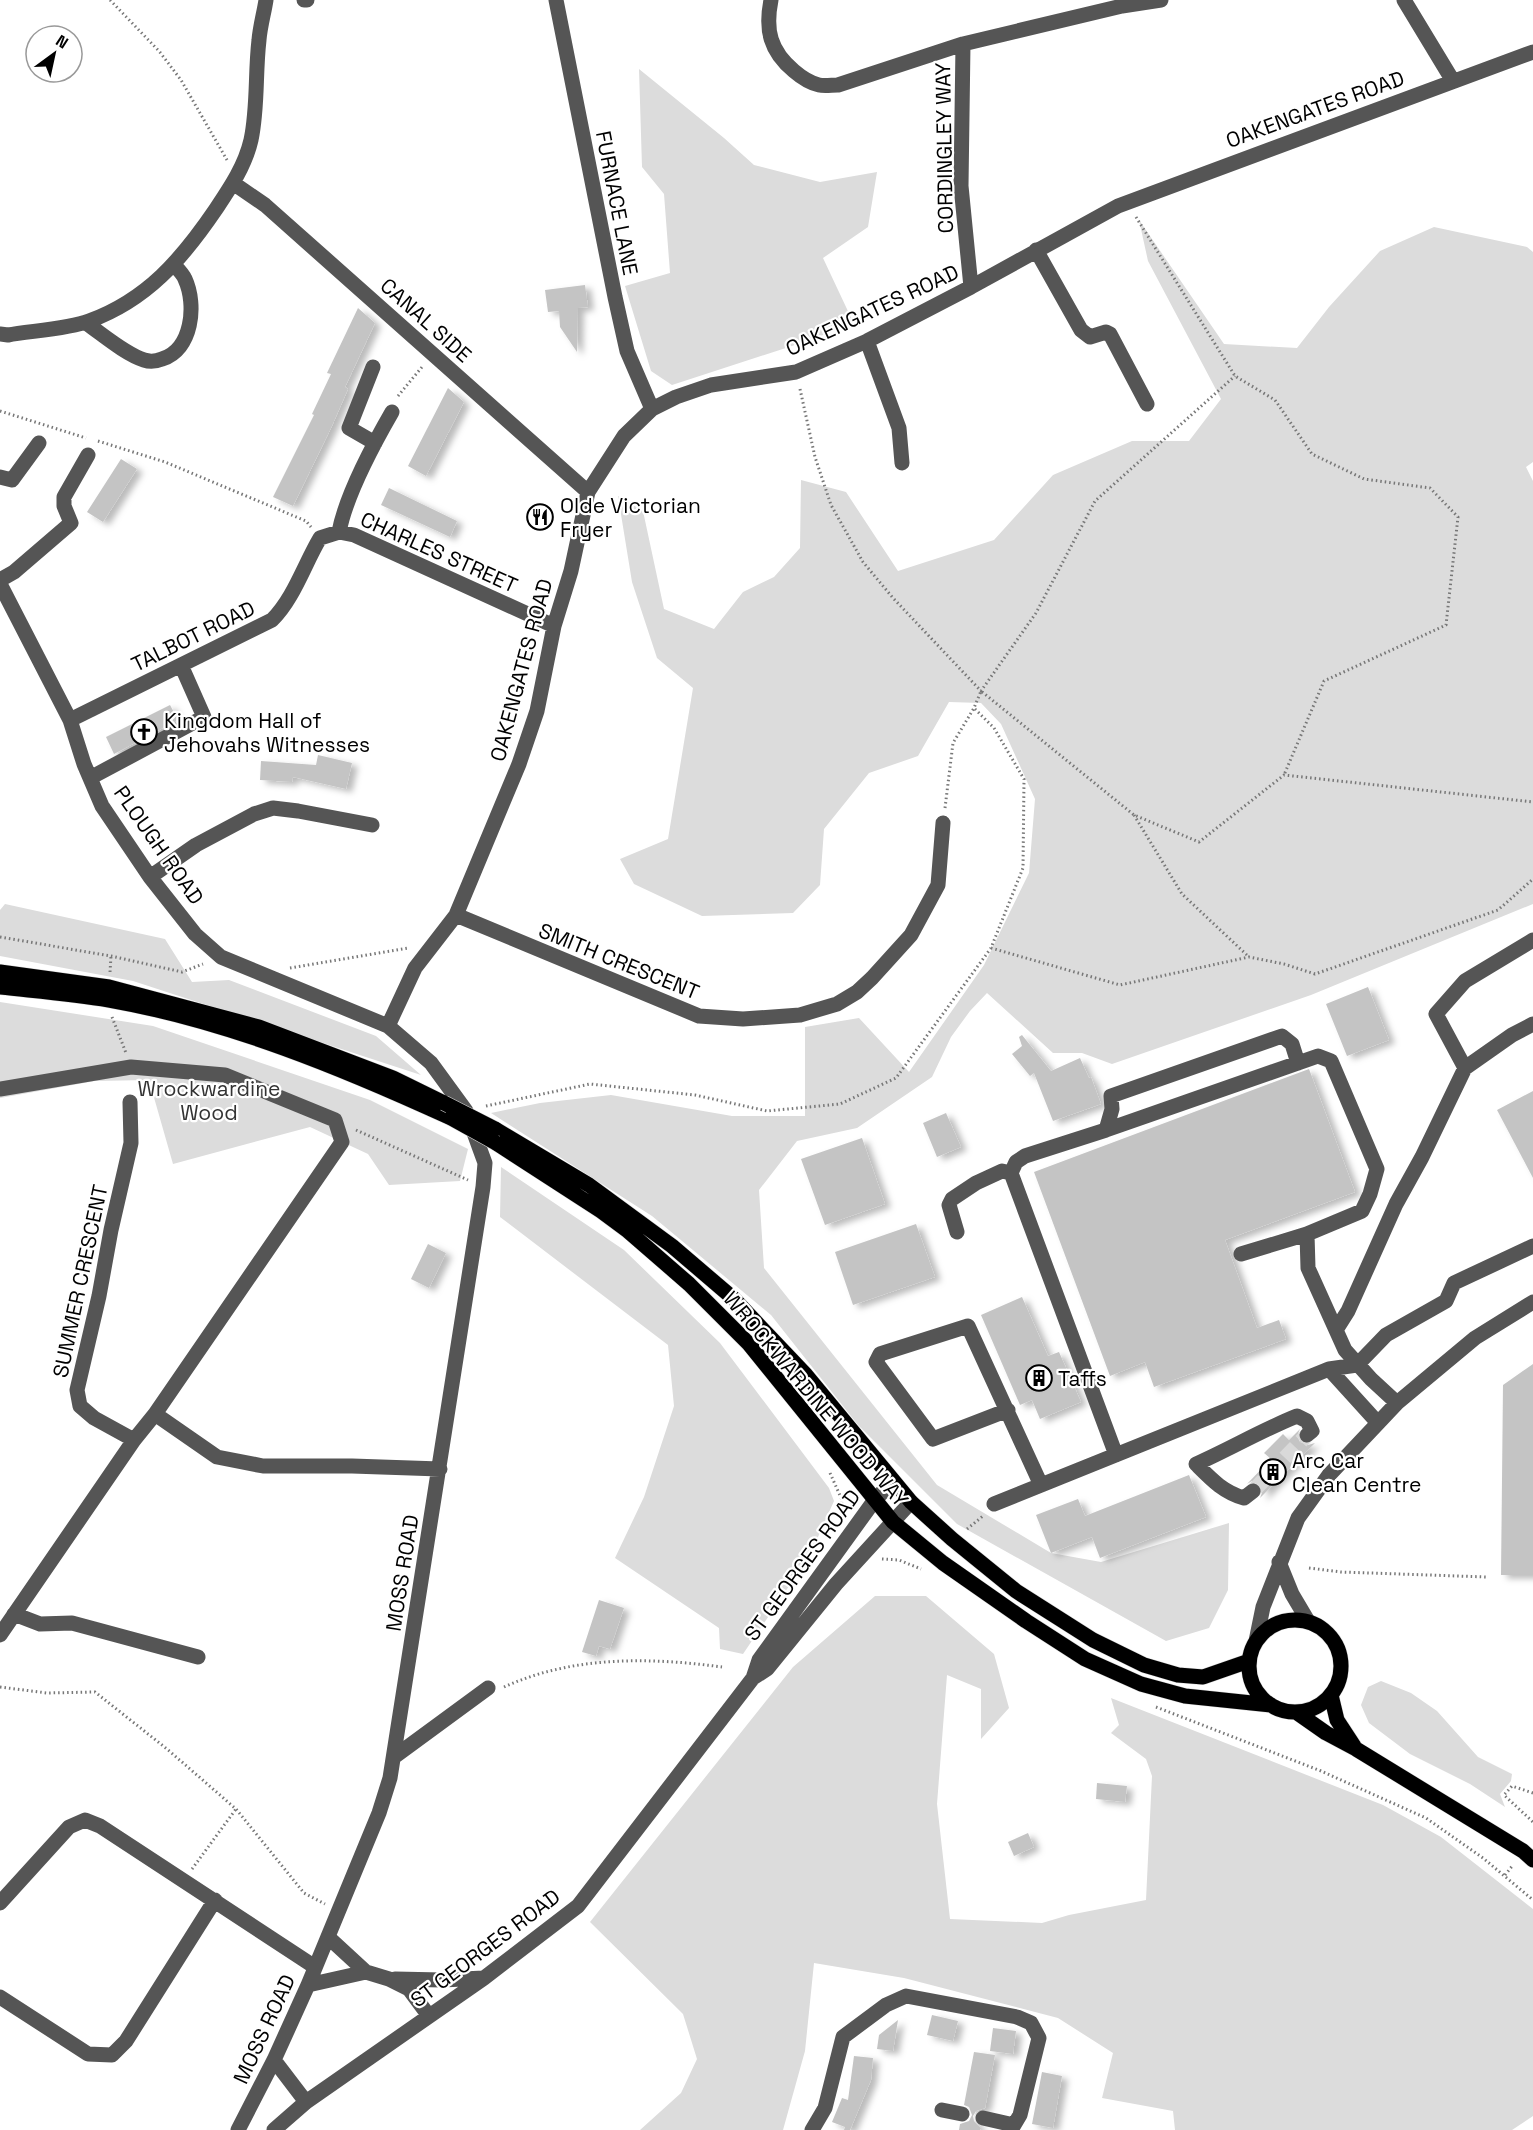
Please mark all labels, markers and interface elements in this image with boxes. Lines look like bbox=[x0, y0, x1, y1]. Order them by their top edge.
north arrow bbox=[24, 24, 84, 84]
text: N bbox=[52, 30, 72, 54]
street label: CORDINGLEY WAY bbox=[929, 62, 959, 234]
street label: OAKENGATES ROAD bbox=[1222, 64, 1408, 154]
street label: FURNACE LANE bbox=[590, 128, 644, 278]
street label: OAKENGATES ROAD bbox=[781, 258, 963, 362]
street label: CANAL SIDE bbox=[375, 272, 477, 368]
place label: Olde Victorian Fryer bbox=[560, 492, 701, 543]
restaurant icon: Olde Victorian Fryer bbox=[525, 502, 555, 532]
street label: CHARLES STREET bbox=[356, 505, 522, 599]
street label: OAKENGATES ROAD bbox=[484, 576, 558, 764]
street label: TALBOT ROAD bbox=[127, 594, 259, 678]
place label: Kingdom Hall of Jehovahs Witnesses bbox=[164, 707, 370, 758]
church icon: Kingdom Hall of Jehovahs Witnesses bbox=[129, 717, 159, 747]
street label: PLOUGH ROAD bbox=[108, 780, 210, 910]
street label: SMITH CRESCENT bbox=[535, 917, 703, 1005]
park label: Wrockwardine Wood bbox=[138, 1075, 280, 1126]
street label: SUMMER CRESCENT bbox=[46, 1182, 114, 1380]
street label: WROCKWARDINE WOOD WAY bbox=[718, 1286, 914, 1513]
building icon: Taffs bbox=[1024, 1363, 1054, 1393]
place label: Taffs bbox=[1058, 1365, 1107, 1392]
place label: Arc Car Clean Centre bbox=[1292, 1447, 1422, 1498]
building icon: Arc Car Clean Centre bbox=[1258, 1457, 1288, 1487]
street label: ST GEORGES ROAD bbox=[738, 1484, 866, 1646]
street label: MOSS ROAD bbox=[379, 1513, 425, 1633]
street label: ST GEORGES ROAD bbox=[405, 1883, 565, 2013]
street label: MOSS ROAD bbox=[227, 1970, 301, 2088]

